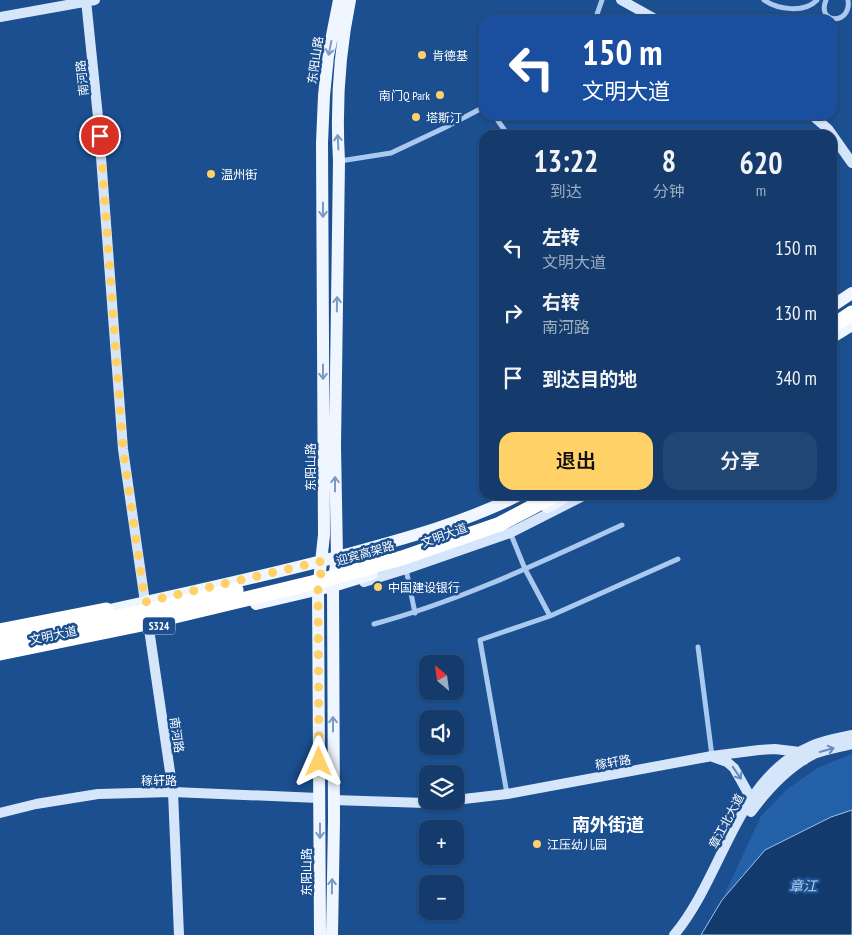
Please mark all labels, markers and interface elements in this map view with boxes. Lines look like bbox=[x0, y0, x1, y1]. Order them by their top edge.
text: 150 m bbox=[582, 29, 663, 75]
street label: 东阳山路 bbox=[304, 35, 326, 85]
icon: left bbox=[499, 35, 564, 100]
one-way arrow bbox=[324, 39, 334, 55]
place label: 肯德基 bbox=[432, 48, 468, 63]
marker: 肯德基 bbox=[416, 49, 428, 61]
street label: 南河路 bbox=[73, 59, 91, 97]
text: 文明大道 bbox=[582, 77, 670, 105]
place label: 南门Q Park bbox=[379, 88, 430, 103]
marker: 南门Q Park bbox=[434, 89, 446, 101]
place label: 塔斯汀 bbox=[426, 110, 462, 125]
marker: 塔斯汀 bbox=[410, 111, 422, 123]
pin bbox=[79, 115, 121, 157]
icon: arrive bbox=[86, 122, 114, 150]
one-way arrow bbox=[334, 134, 343, 150]
text: 13:22 bbox=[534, 141, 598, 180]
text: 8 bbox=[662, 141, 676, 180]
text: 620 bbox=[739, 143, 782, 182]
place label: 温州街 bbox=[221, 167, 257, 182]
marker: 温州街 bbox=[205, 168, 217, 180]
text: m bbox=[756, 180, 766, 200]
text: 到达 bbox=[550, 181, 582, 201]
text: 分钟 bbox=[653, 181, 685, 201]
one-way arrow bbox=[318, 202, 328, 218]
text: 左转 bbox=[542, 225, 580, 249]
icon: left bbox=[499, 234, 527, 262]
text: 150 m bbox=[775, 236, 817, 260]
text: 文明大道 bbox=[542, 252, 606, 272]
text: 右转 bbox=[542, 290, 580, 314]
one-way arrow bbox=[332, 297, 341, 313]
icon: right bbox=[499, 299, 527, 327]
text: 130 m bbox=[775, 301, 817, 325]
text: 南河路 bbox=[542, 317, 590, 337]
one-way arrow bbox=[318, 364, 328, 380]
icon: arrive bbox=[499, 364, 527, 392]
text: 340 m bbox=[775, 366, 817, 390]
text: 到达目的地 bbox=[542, 367, 637, 391]
button: 退出 bbox=[499, 432, 653, 490]
button: 分享 bbox=[663, 432, 817, 490]
street label: 东阳山路 bbox=[303, 443, 318, 491]
one-way arrow bbox=[330, 477, 340, 493]
street label: 文明大道 bbox=[419, 520, 469, 550]
street label: 迎宾高架路 bbox=[334, 538, 396, 568]
place label: 中国建设银行 bbox=[388, 580, 460, 595]
marker: 中国建设银行 bbox=[372, 581, 384, 593]
road number: S324 bbox=[143, 618, 175, 634]
street label: 文明大道 bbox=[28, 623, 78, 647]
north arrow bbox=[419, 655, 464, 700]
map controls bbox=[419, 655, 464, 920]
button: sound bbox=[419, 710, 464, 755]
street label: 南河路 bbox=[167, 716, 187, 754]
one-way arrow bbox=[328, 716, 338, 732]
position arrow bbox=[292, 735, 344, 787]
one-way arrow bbox=[819, 745, 835, 755]
street label: 稼轩路 bbox=[594, 751, 632, 773]
button: layers bbox=[419, 765, 464, 810]
one-way arrow bbox=[732, 766, 742, 780]
street label: 稼轩路 bbox=[141, 773, 177, 788]
street label: 章江北大道 bbox=[705, 791, 747, 851]
district label: 南外街道 bbox=[572, 813, 644, 836]
button: + bbox=[419, 820, 464, 865]
one-way arrow bbox=[315, 822, 325, 839]
place label: 江压幼儿园 bbox=[547, 837, 607, 852]
marker: 江压幼儿园 bbox=[531, 838, 543, 850]
street label: 东阳山路 bbox=[299, 848, 314, 896]
button: − bbox=[419, 875, 464, 920]
water label: 章江 bbox=[789, 877, 819, 895]
one-way arrow bbox=[328, 879, 337, 895]

